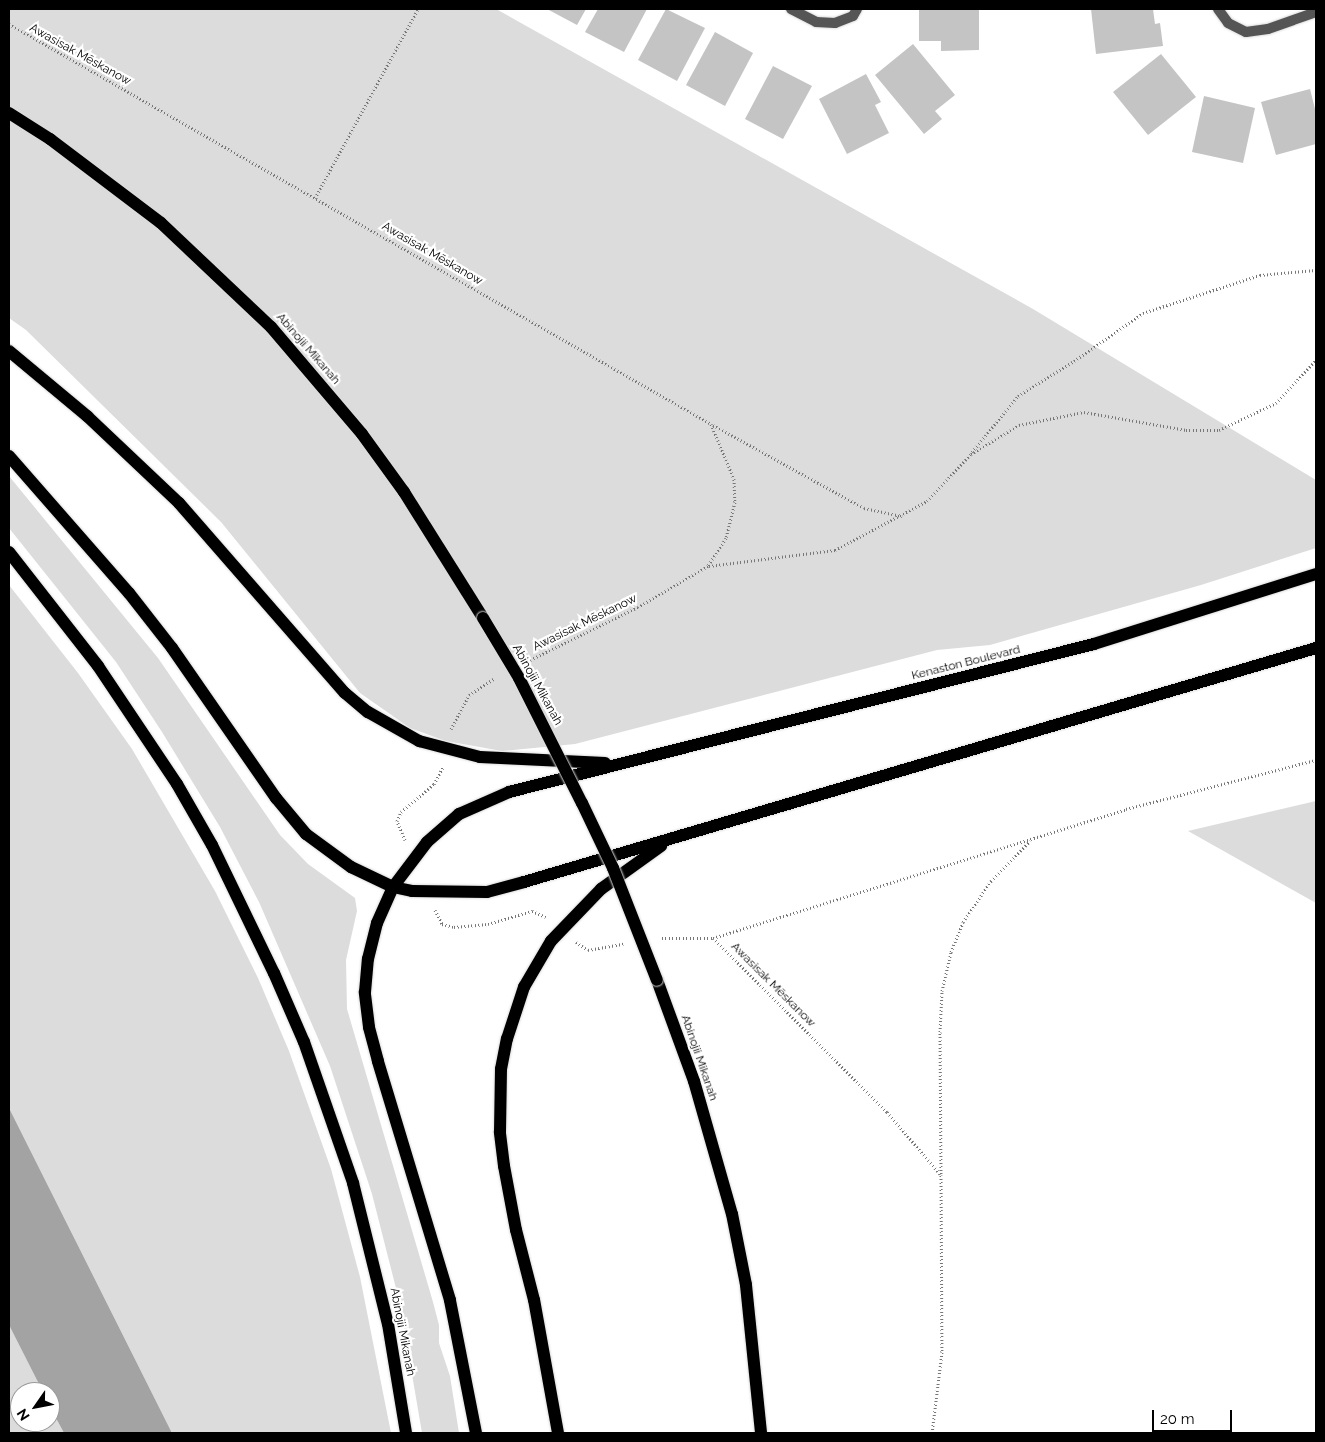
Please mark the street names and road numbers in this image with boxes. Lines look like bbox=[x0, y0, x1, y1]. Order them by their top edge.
street label: Awasisak Mēskanow bbox=[27, 21, 133, 89]
street label: Awasisak Mēskanow bbox=[379, 219, 485, 289]
street label: Abinojii Mikanah bbox=[273, 310, 343, 388]
street label: Awasisak Mēskanow bbox=[531, 592, 639, 654]
street label: Abinojii Mikanah bbox=[509, 642, 565, 728]
street label: Kenaston Boulevard bbox=[910, 643, 1022, 683]
street label: Awasisak Mēskanow bbox=[728, 940, 818, 1030]
street label: Abinojii Mikanah bbox=[678, 1013, 720, 1103]
street label: Abinojii Mikanah bbox=[386, 1287, 418, 1377]

